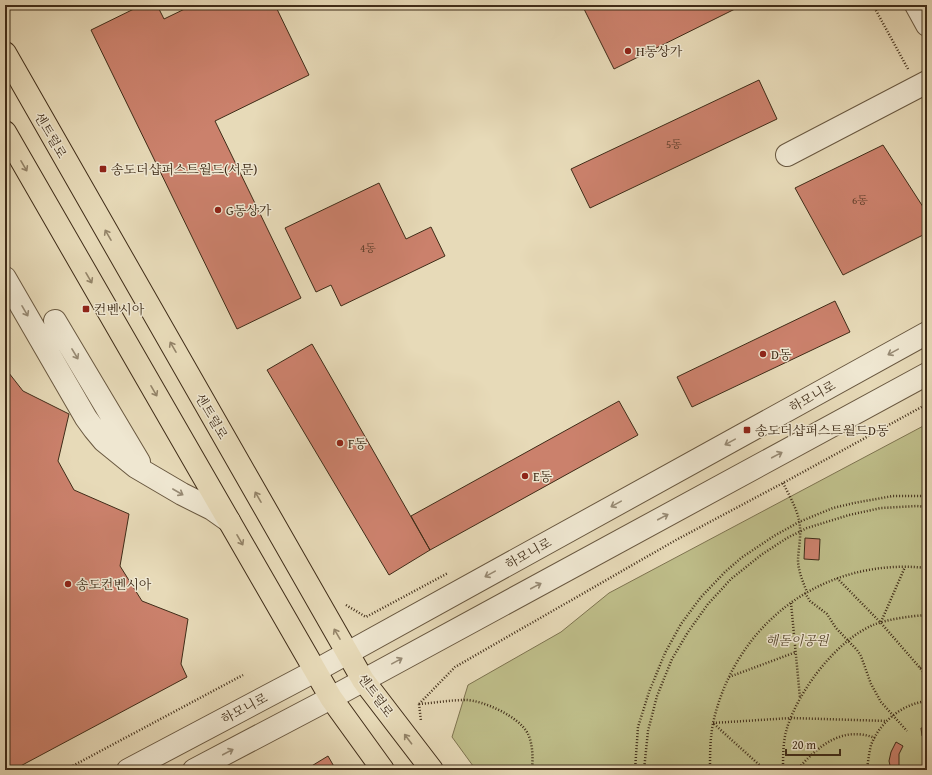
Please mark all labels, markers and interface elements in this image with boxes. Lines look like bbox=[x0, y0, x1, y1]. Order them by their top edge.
place label: H동상가 bbox=[636, 42, 683, 61]
marker: H동상가 bbox=[623, 46, 633, 56]
street label: 센트럴로 bbox=[30, 109, 72, 162]
house number: 5동 bbox=[666, 136, 682, 152]
one-way arrow bbox=[21, 160, 29, 172]
place label: 송도더샵퍼스트월드(서문) bbox=[111, 160, 258, 179]
marker: 송도더샵퍼스트월드(서문) bbox=[98, 164, 108, 174]
house number: 6동 bbox=[852, 192, 868, 208]
place label: G동상가 bbox=[226, 201, 272, 220]
marker: G동상가 bbox=[213, 205, 223, 215]
one-way arrow bbox=[104, 229, 112, 241]
house number: 4동 bbox=[360, 240, 376, 256]
one-way arrow bbox=[86, 272, 94, 284]
place label: 컨벤시아 bbox=[94, 300, 145, 319]
marker: 컨벤시아 bbox=[81, 304, 91, 314]
one-way arrow bbox=[21, 305, 29, 317]
one-way arrow bbox=[168, 341, 176, 353]
place label: D동 bbox=[771, 345, 792, 364]
one-way arrow bbox=[72, 348, 80, 360]
one-way arrow bbox=[887, 348, 899, 356]
marker: D동 bbox=[758, 349, 768, 359]
street label: 하모니로 bbox=[786, 376, 839, 417]
one-way arrow bbox=[151, 385, 159, 397]
street label: 센트럴로 bbox=[191, 390, 233, 443]
place label: 송도더샵퍼스트월드D동 bbox=[755, 421, 889, 440]
marker: 송도더샵퍼스트월드D동 bbox=[742, 425, 752, 435]
place label: F동 bbox=[348, 434, 367, 453]
marker: F동 bbox=[335, 438, 345, 448]
one-way arrow bbox=[724, 438, 736, 446]
one-way arrow bbox=[771, 451, 783, 458]
place label: E동 bbox=[533, 467, 553, 486]
marker: E동 bbox=[520, 471, 530, 481]
one-way arrow bbox=[172, 488, 184, 496]
one-way arrow bbox=[254, 491, 262, 503]
one-way arrow bbox=[610, 501, 622, 509]
one-way arrow bbox=[657, 513, 669, 520]
street label: 하모니로 bbox=[502, 533, 555, 574]
one-way arrow bbox=[236, 534, 244, 546]
one-way arrow bbox=[484, 571, 496, 578]
place label: 송도컨벤시아 bbox=[76, 575, 152, 594]
marker: 송도컨벤시아 bbox=[63, 579, 73, 589]
one-way arrow bbox=[530, 581, 542, 589]
one-way arrow bbox=[332, 628, 340, 640]
park label: 해돋이공원 bbox=[766, 631, 830, 650]
one-way arrow bbox=[391, 657, 403, 664]
street label: 센트럴로 bbox=[353, 669, 398, 722]
street label: 하모니로 bbox=[218, 688, 271, 729]
scale bar bbox=[786, 731, 840, 757]
one-way arrow bbox=[404, 734, 412, 745]
text: 20 m bbox=[792, 736, 816, 753]
one-way arrow bbox=[222, 748, 234, 755]

